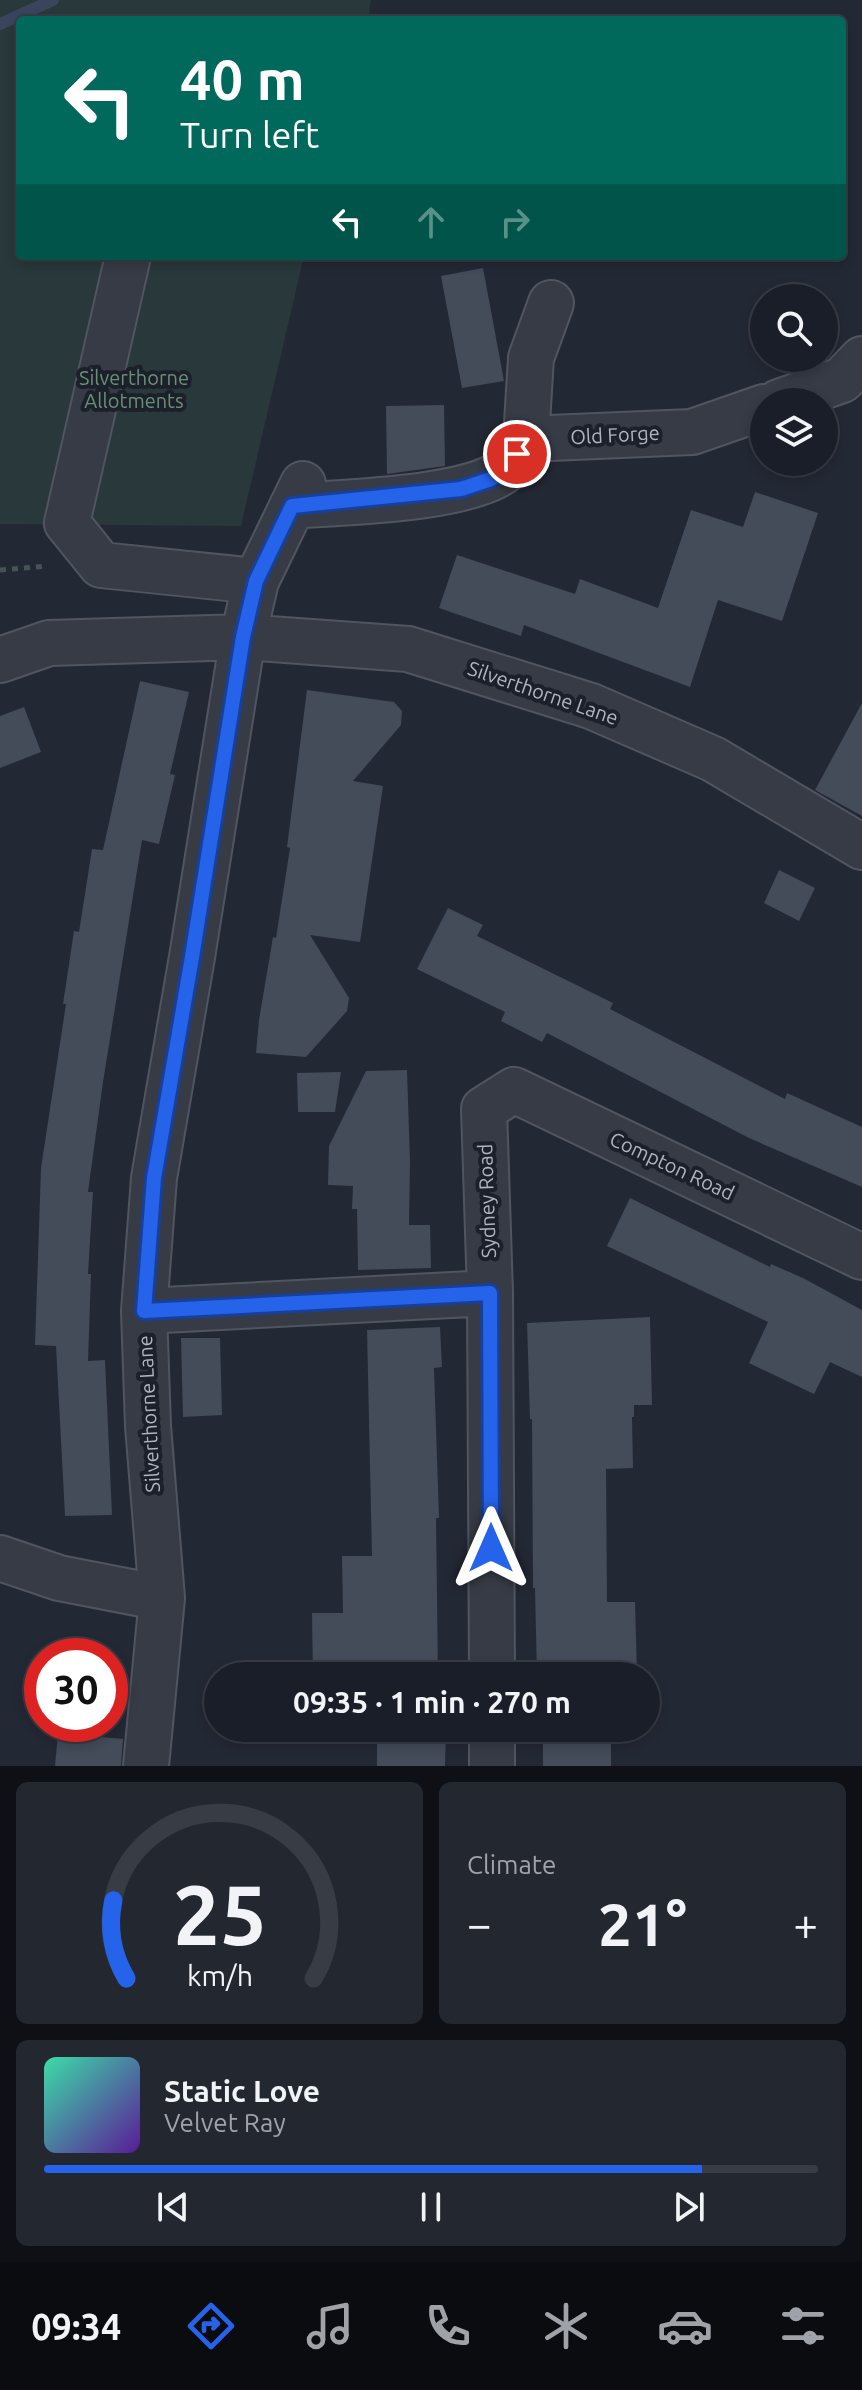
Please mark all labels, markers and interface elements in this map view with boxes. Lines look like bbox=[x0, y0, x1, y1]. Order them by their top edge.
icon: left bbox=[48, 48, 152, 152]
text: 40 m bbox=[180, 48, 305, 111]
text: Turn left bbox=[180, 114, 319, 155]
icon: left bbox=[325, 200, 369, 244]
icon: ahead bbox=[409, 200, 453, 244]
icon: right bbox=[493, 200, 537, 244]
map controls bbox=[750, 284, 838, 476]
button: search bbox=[750, 284, 838, 372]
park label: Silverthorne Allotments bbox=[79, 366, 189, 412]
button: layers bbox=[750, 388, 838, 476]
pin bbox=[483, 420, 551, 488]
street label: Old Forge bbox=[570, 421, 660, 448]
icon: arrive bbox=[495, 432, 539, 476]
street label: Silverthorne Lane bbox=[465, 656, 621, 729]
street label: Compton Road bbox=[606, 1127, 738, 1204]
street label: Sydney Road bbox=[473, 1143, 500, 1259]
street label: Silverthorne Lane bbox=[133, 1335, 164, 1493]
position arrow bbox=[449, 1506, 533, 1590]
speed limit sign: 30 bbox=[24, 1638, 128, 1742]
text: 09:35 · 1 min · 270 m bbox=[293, 1685, 571, 1719]
text: Climate bbox=[467, 1850, 556, 1879]
text: 25 bbox=[173, 1867, 266, 1961]
text: 21° bbox=[598, 1890, 687, 1957]
text: − bbox=[467, 1899, 492, 1948]
text: + bbox=[793, 1899, 818, 1948]
text: km/h bbox=[187, 1959, 253, 1991]
text: Static Love bbox=[164, 2074, 320, 2108]
text: Velvet Ray bbox=[164, 2108, 286, 2137]
icon: previous bbox=[151, 2185, 195, 2229]
icon: pause bbox=[409, 2185, 453, 2229]
icon: next bbox=[667, 2185, 711, 2229]
icon: directions bbox=[183, 2298, 239, 2354]
icon: music bbox=[302, 2298, 358, 2354]
icon: phone bbox=[420, 2298, 476, 2354]
icon: climate bbox=[538, 2298, 594, 2354]
icon: car bbox=[657, 2298, 713, 2354]
icon: filters bbox=[775, 2298, 831, 2354]
text: 09:34 bbox=[31, 2306, 121, 2347]

